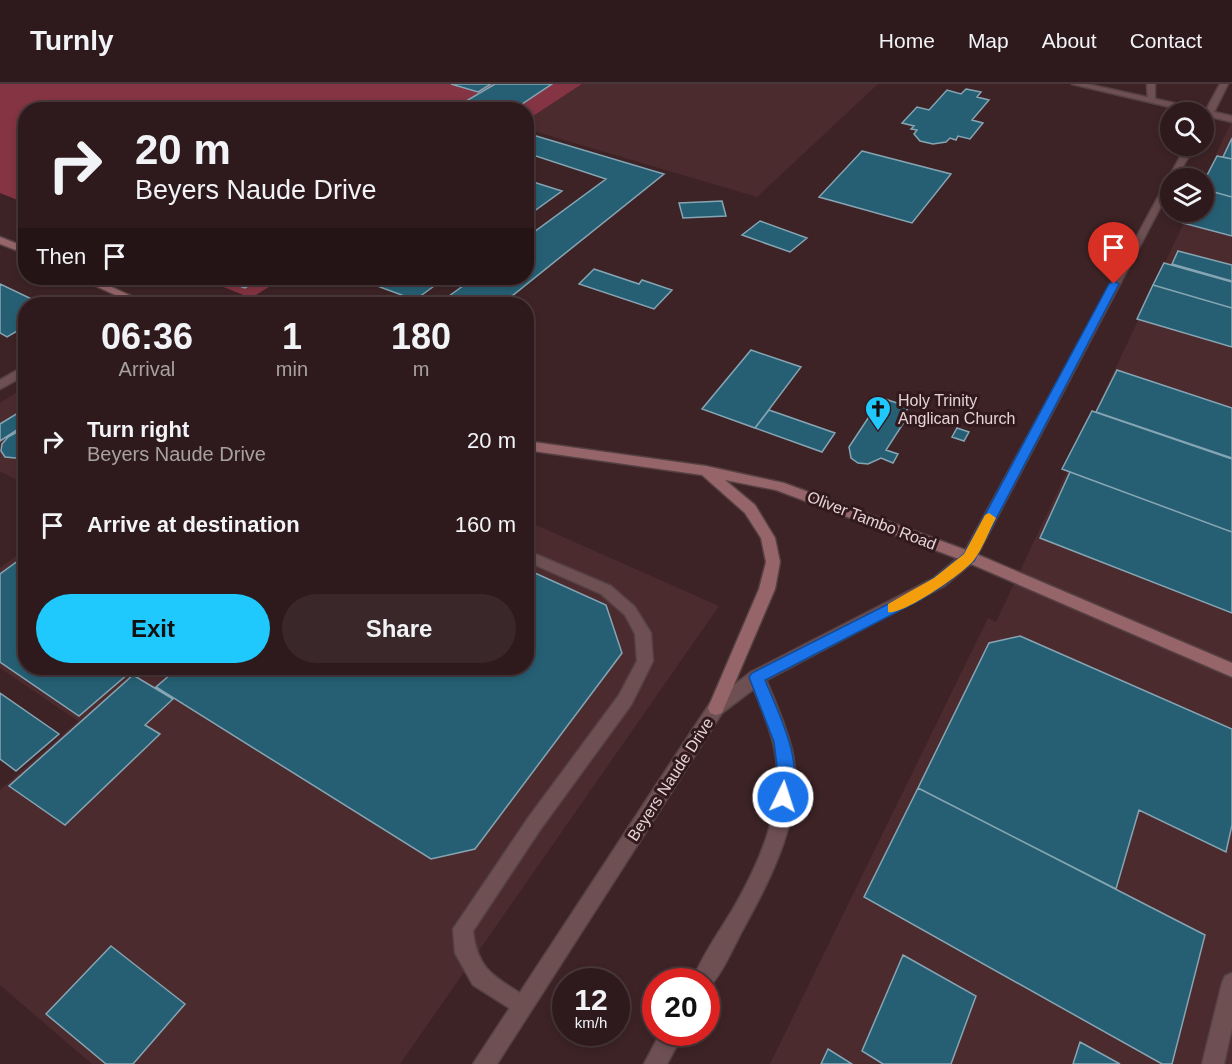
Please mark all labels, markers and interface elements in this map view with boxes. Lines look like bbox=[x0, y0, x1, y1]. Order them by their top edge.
text: Turnly bbox=[30, 25, 113, 56]
text: Home bbox=[879, 29, 935, 52]
text: Map bbox=[968, 29, 1009, 52]
text: About bbox=[1042, 29, 1097, 52]
text: Contact bbox=[1130, 29, 1202, 52]
map controls bbox=[1160, 102, 1214, 222]
button: search bbox=[1160, 102, 1214, 156]
icon: right bbox=[36, 126, 114, 204]
text: 20 m bbox=[135, 126, 231, 173]
button: layers bbox=[1160, 168, 1214, 222]
text: Beyers Naude Drive bbox=[135, 175, 377, 205]
pin bbox=[1088, 222, 1139, 284]
icon: arrive bbox=[1097, 231, 1130, 264]
icon: arrive bbox=[98, 240, 131, 273]
text: Then bbox=[36, 244, 86, 269]
text: 06:36 bbox=[101, 316, 193, 357]
text: 1 bbox=[282, 316, 302, 357]
text: 180 bbox=[391, 316, 451, 357]
text: Arrival bbox=[119, 358, 175, 380]
text: min bbox=[276, 358, 308, 380]
text: m bbox=[413, 358, 429, 380]
place label: Holy Trinity Anglican Church bbox=[898, 392, 1015, 427]
church icon: Holy Trinity Anglican Church bbox=[863, 394, 893, 432]
text: Turn right bbox=[87, 417, 189, 442]
icon: right bbox=[36, 425, 69, 458]
text: 20 m bbox=[467, 428, 516, 453]
text: Beyers Naude Drive bbox=[87, 443, 266, 465]
street label: Oliver Tambo Road bbox=[805, 488, 939, 553]
icon: arrive bbox=[36, 509, 69, 542]
text: Arrive at destination bbox=[87, 512, 300, 537]
text: 160 m bbox=[455, 512, 516, 537]
button: Exit bbox=[36, 594, 270, 663]
button: Share bbox=[282, 594, 516, 663]
street label: Beyers Naude Drive bbox=[624, 715, 717, 844]
position arrow bbox=[751, 765, 815, 829]
speed limit sign: 20 bbox=[642, 968, 720, 1046]
text: 12 bbox=[574, 983, 608, 1016]
text: km/h bbox=[575, 1014, 607, 1031]

